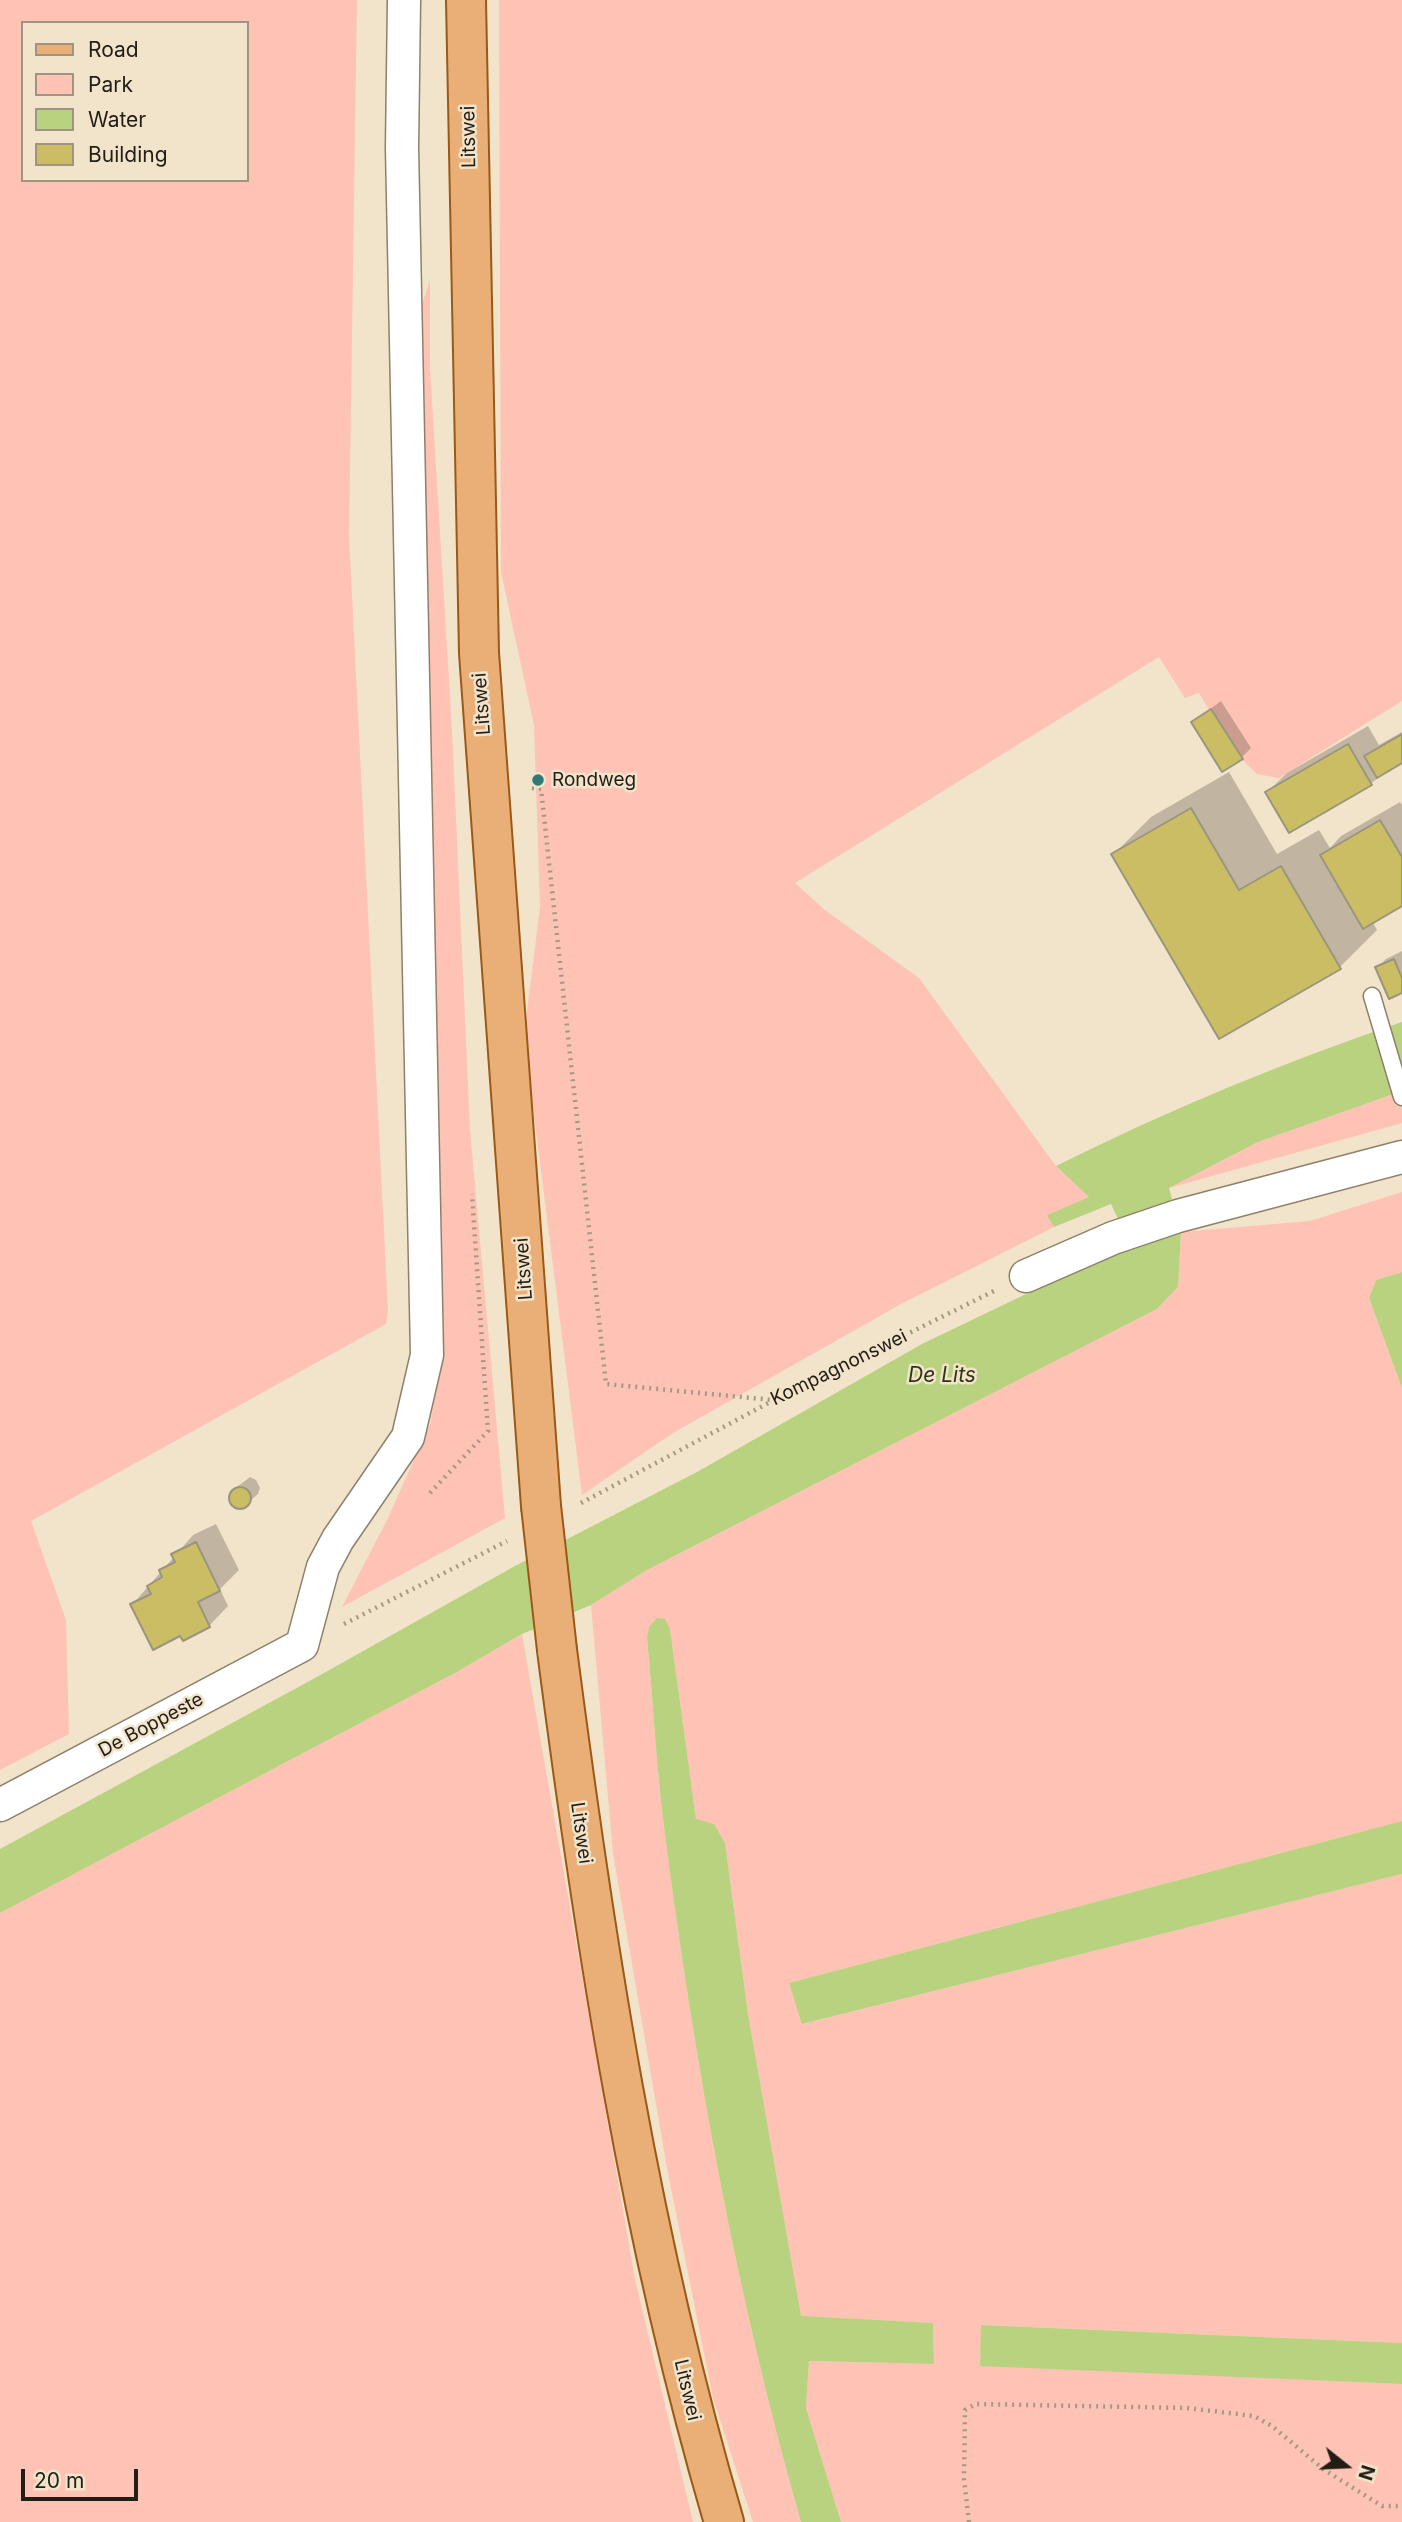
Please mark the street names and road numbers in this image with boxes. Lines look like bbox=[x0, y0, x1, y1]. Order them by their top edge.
street label: Litswei bbox=[457, 106, 481, 168]
street label: Litswei bbox=[468, 672, 496, 736]
street label: Litswei bbox=[510, 1237, 538, 1301]
street label: Kompagnonswei bbox=[767, 1325, 911, 1411]
street label: De Boppeste bbox=[95, 1688, 207, 1762]
street label: Litswei bbox=[565, 1801, 597, 1865]
street label: Litswei bbox=[669, 2357, 705, 2423]

